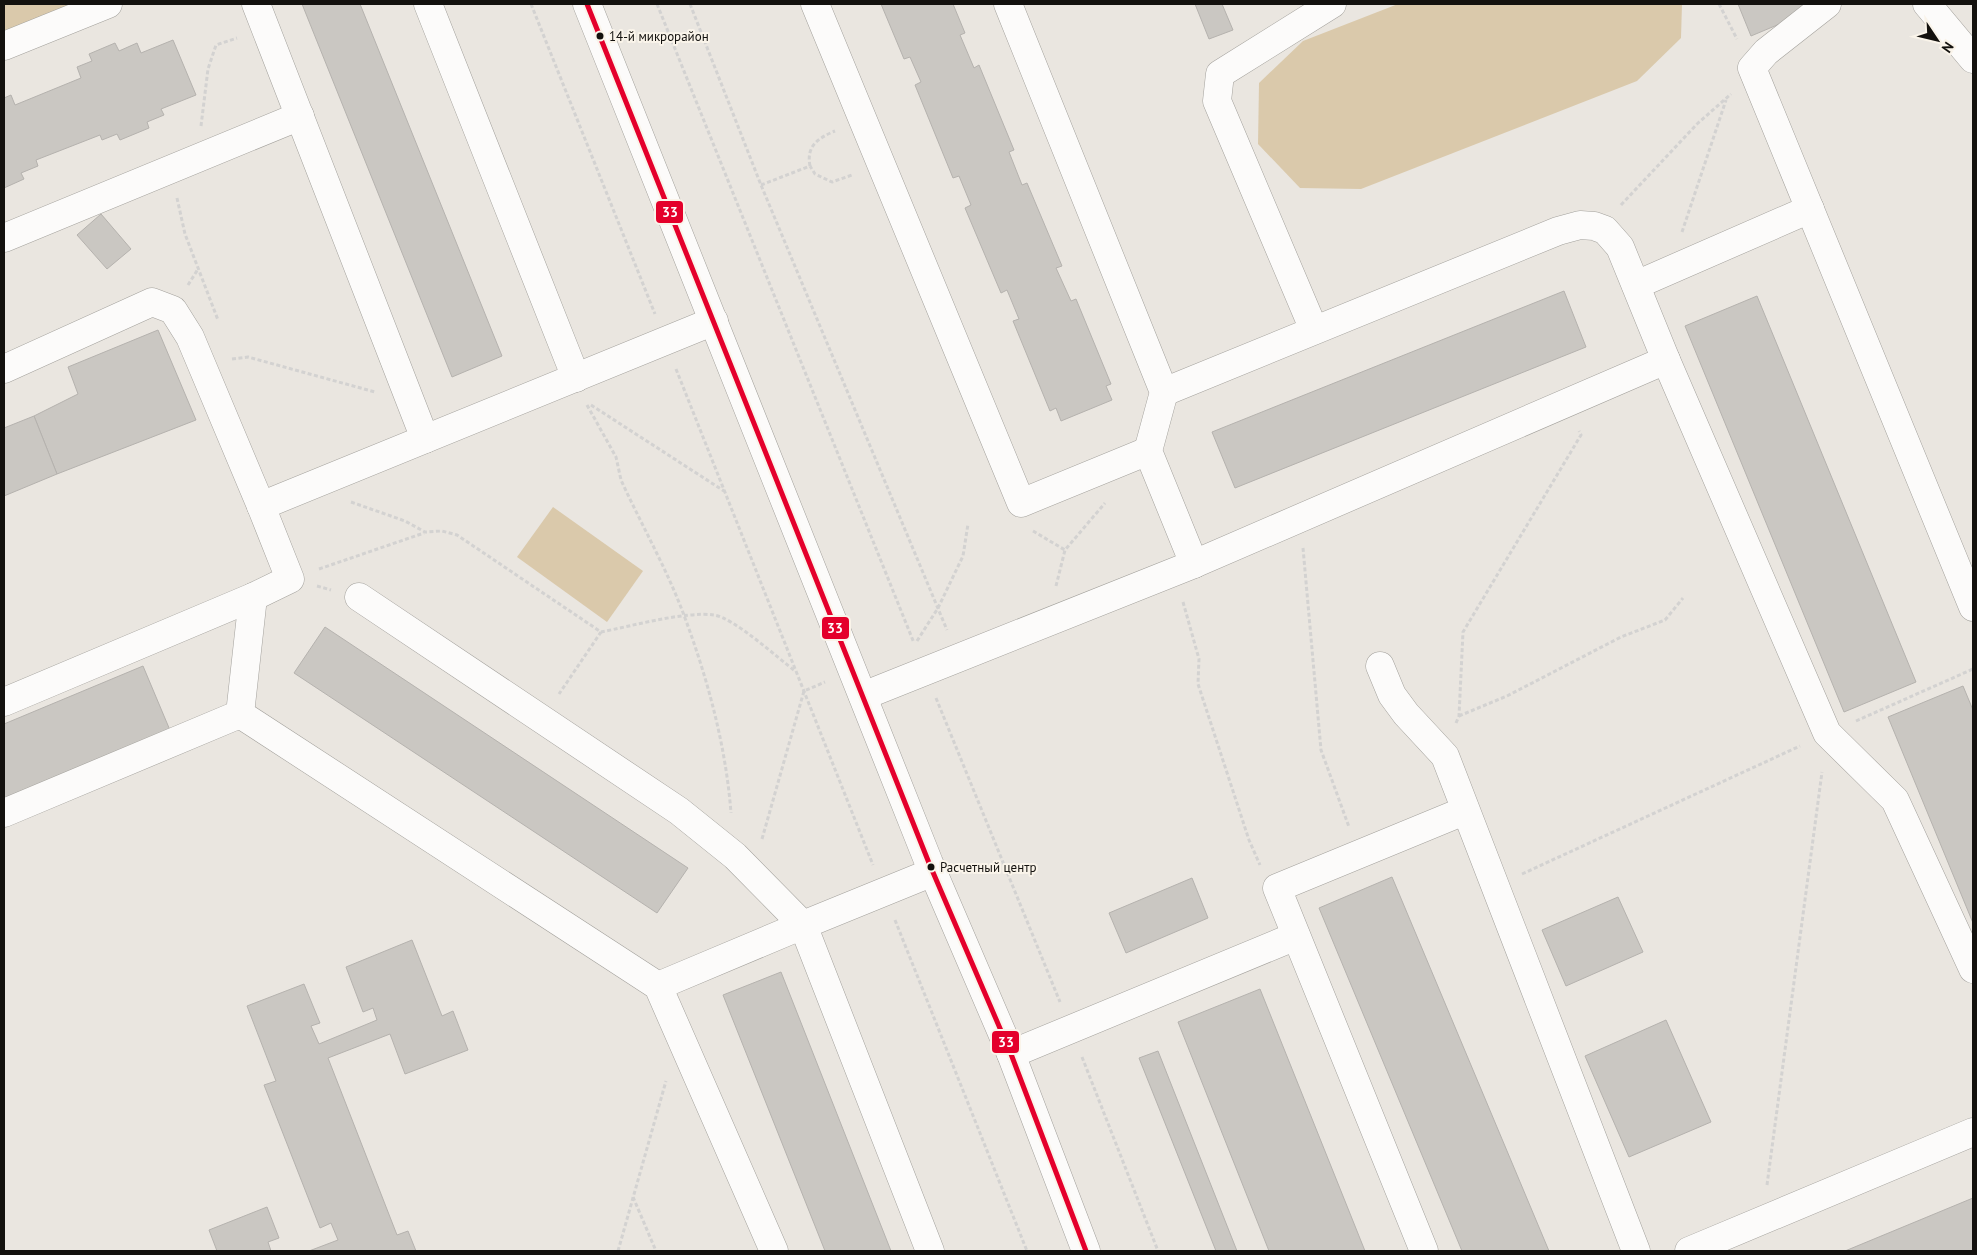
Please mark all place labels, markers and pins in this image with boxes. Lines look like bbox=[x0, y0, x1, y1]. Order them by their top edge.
place label: 14-й микрорайон bbox=[609, 28, 709, 45]
marker: 14-й микрорайон bbox=[595, 31, 605, 41]
place label: Расчетный центр bbox=[940, 859, 1036, 876]
marker: Расчетный центр bbox=[926, 862, 936, 872]

